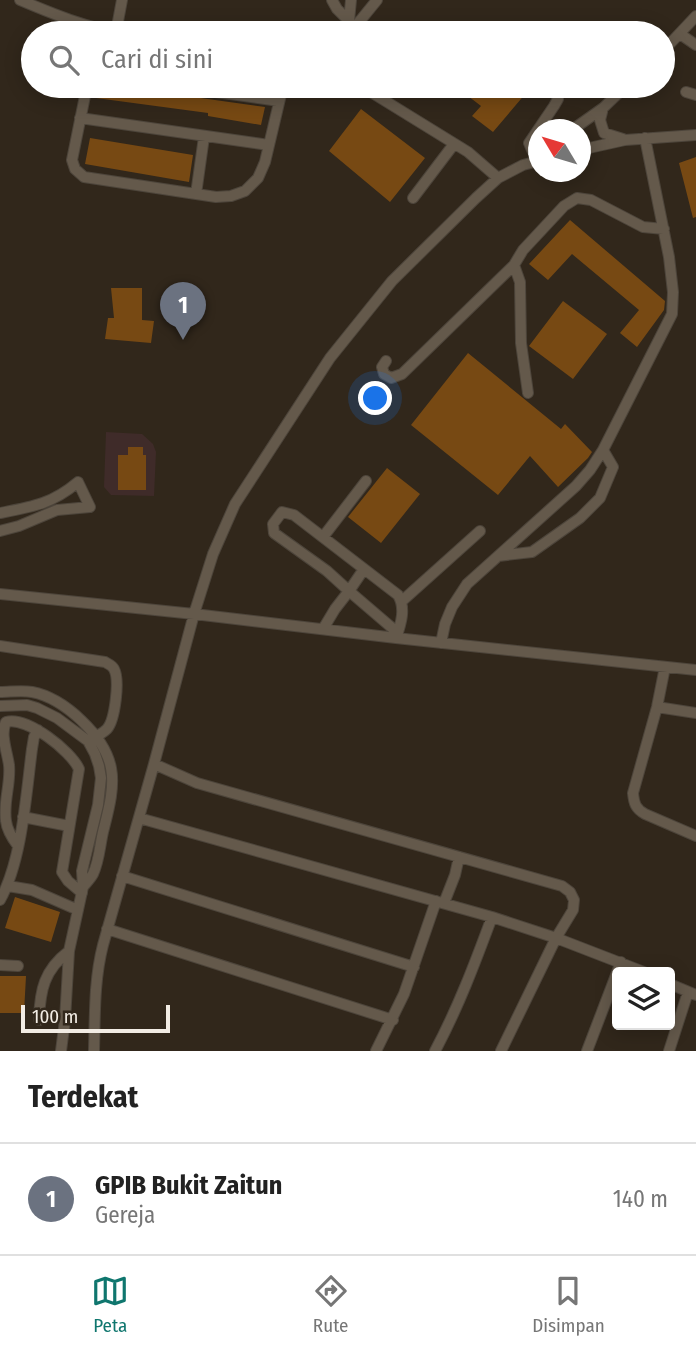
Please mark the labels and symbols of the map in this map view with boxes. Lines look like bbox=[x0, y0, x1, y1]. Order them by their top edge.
north arrow bbox=[528, 119, 591, 182]
pin: 1 bbox=[160, 282, 206, 340]
your location bbox=[358, 381, 392, 415]
scale bar bbox=[21, 1002, 170, 1034]

